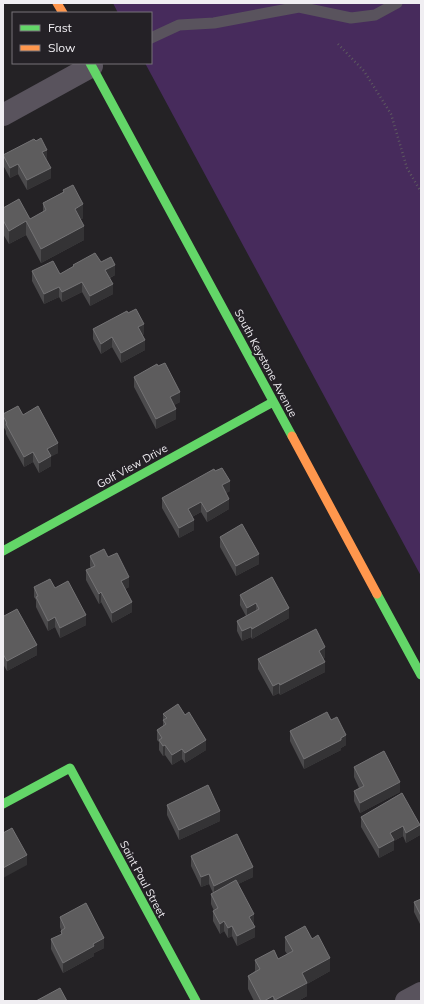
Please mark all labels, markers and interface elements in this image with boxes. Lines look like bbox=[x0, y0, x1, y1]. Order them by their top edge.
legend bbox=[12, 12, 152, 64]
text: Fast bbox=[48, 20, 72, 35]
text: Slow bbox=[48, 40, 76, 55]
street label: South Keystone Avenue bbox=[232, 307, 300, 419]
street label: Golf View Drive bbox=[94, 441, 170, 491]
street label: Saint Paul Street bbox=[117, 838, 169, 920]

